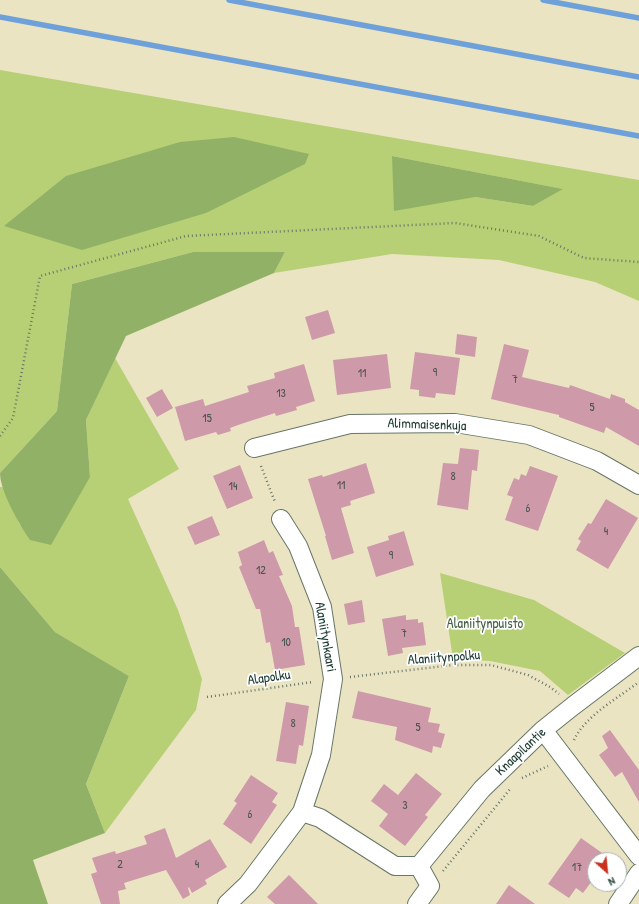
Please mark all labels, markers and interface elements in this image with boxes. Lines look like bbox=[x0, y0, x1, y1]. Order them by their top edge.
house number: 9 bbox=[433, 366, 437, 380]
house number: 11 bbox=[358, 367, 366, 381]
house number: 7 bbox=[512, 373, 518, 387]
house number: 13 bbox=[276, 387, 286, 401]
house number: 5 bbox=[589, 401, 595, 415]
house number: 15 bbox=[202, 412, 212, 426]
street label: Alimmaisenkuja bbox=[387, 415, 467, 435]
house number: 8 bbox=[450, 470, 456, 484]
house number: 11 bbox=[337, 479, 345, 493]
house number: 14 bbox=[229, 480, 237, 494]
house number: 6 bbox=[526, 502, 530, 516]
house number: 4 bbox=[604, 525, 608, 539]
house number: 9 bbox=[389, 549, 393, 563]
house number: 12 bbox=[256, 564, 266, 578]
street label: Alaniitynkaari bbox=[311, 601, 339, 673]
park label: Alaniitynpuisto bbox=[447, 616, 523, 632]
house number: 7 bbox=[401, 627, 407, 641]
house number: 10 bbox=[281, 636, 291, 650]
street label: Alaniitynpolku bbox=[407, 647, 481, 669]
street label: Alapolku bbox=[247, 667, 291, 689]
house number: 8 bbox=[290, 717, 296, 731]
house number: 5 bbox=[415, 721, 421, 735]
street label: Knaapilantie bbox=[492, 724, 550, 780]
house number: 3 bbox=[402, 799, 408, 813]
house number: 6 bbox=[248, 808, 252, 822]
north arrow bbox=[587, 852, 627, 892]
house number: 2 bbox=[117, 858, 123, 872]
house number: 4 bbox=[195, 858, 199, 872]
house number: 17 bbox=[572, 861, 582, 875]
text: N bbox=[606, 874, 618, 889]

